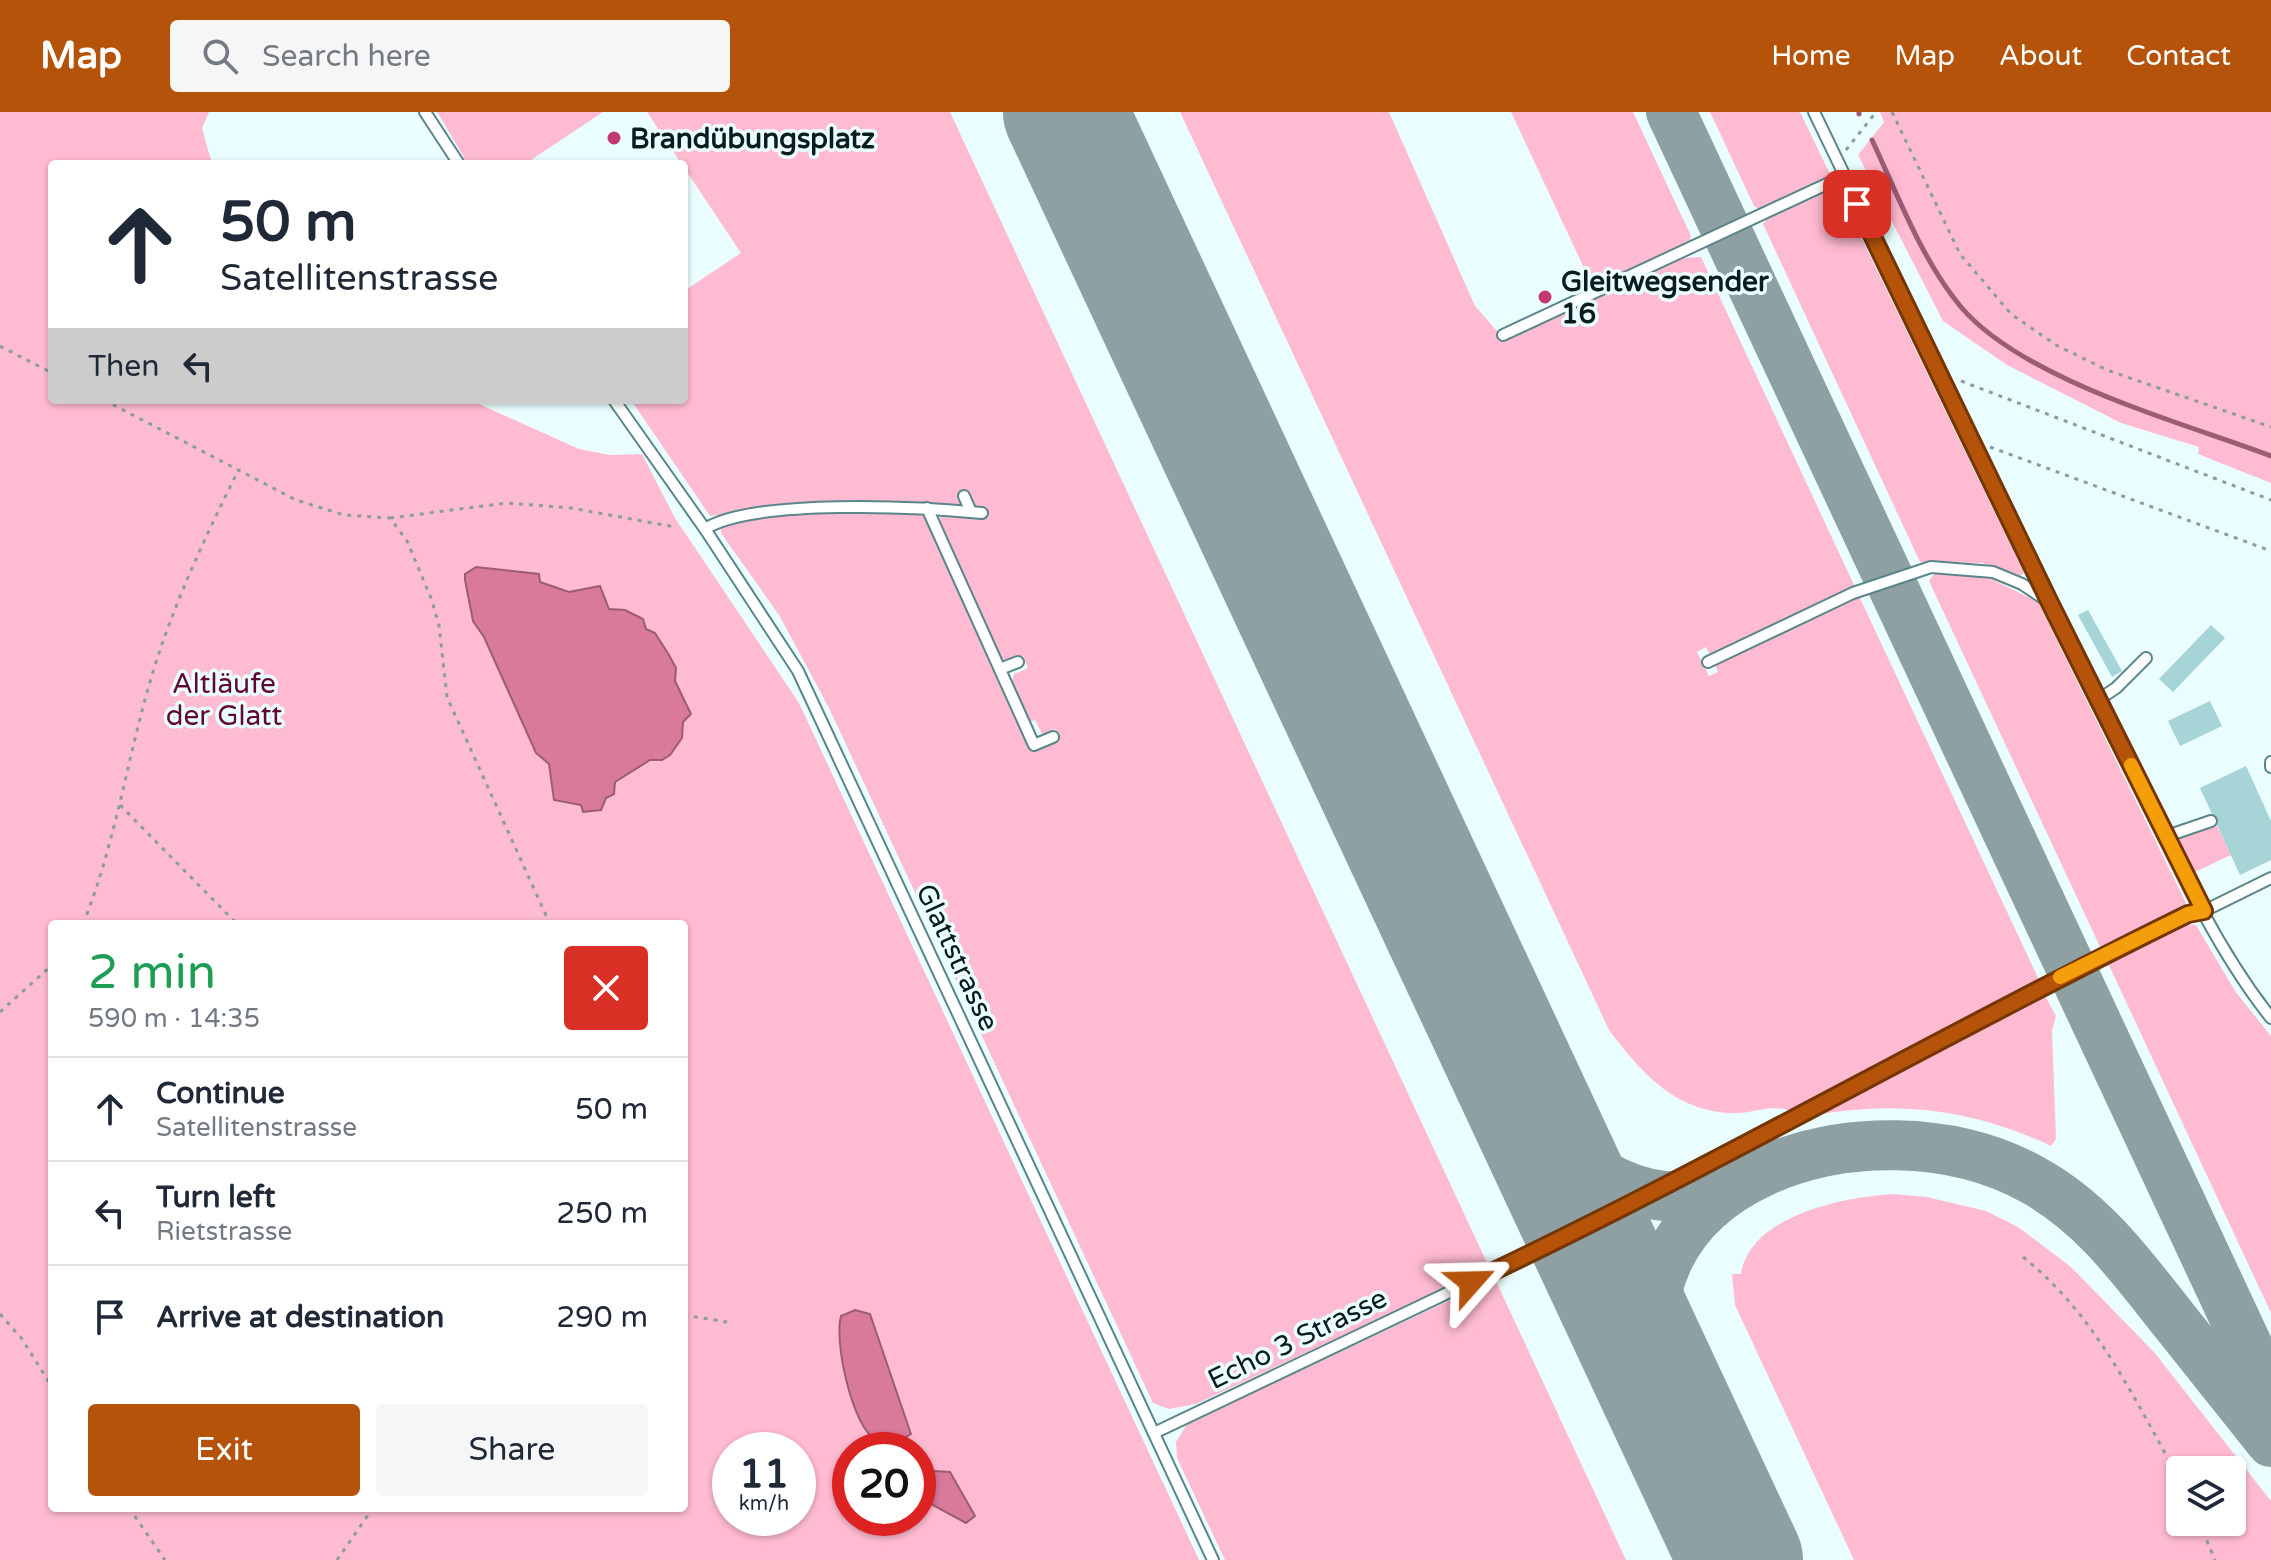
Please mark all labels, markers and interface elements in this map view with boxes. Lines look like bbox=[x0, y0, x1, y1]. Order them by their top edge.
search box bbox=[170, 20, 730, 92]
text: Map bbox=[40, 33, 122, 79]
icon: search bbox=[198, 34, 242, 78]
text: Search here bbox=[262, 38, 431, 75]
text: Home bbox=[1771, 39, 1851, 73]
text: Map bbox=[1895, 39, 1955, 73]
text: About bbox=[1999, 39, 2082, 73]
text: Contact bbox=[2126, 39, 2231, 73]
place label: Brandübungsplatz bbox=[630, 122, 875, 156]
marker: Brandübungsplatz bbox=[605, 129, 623, 147]
pin bbox=[1823, 170, 1891, 238]
icon: arrive bbox=[1835, 182, 1879, 226]
text: 50 m bbox=[220, 189, 356, 256]
icon: ahead bbox=[88, 192, 192, 296]
text: Satellitenstrasse bbox=[220, 257, 498, 300]
place label: Gleitwegsender 16 bbox=[1561, 265, 1770, 331]
marker: Gleitwegsender 16 bbox=[1536, 288, 1554, 306]
icon: left bbox=[176, 344, 220, 388]
text: Then bbox=[88, 348, 160, 385]
park label: Altläufe der Glatt bbox=[166, 667, 283, 733]
street label: Glattstrasse bbox=[908, 879, 1006, 1036]
text: 2 min bbox=[88, 944, 216, 1002]
button: close bbox=[564, 946, 648, 1030]
text: 590 m · 14:35 bbox=[88, 1003, 260, 1034]
text: Continue bbox=[156, 1075, 285, 1112]
icon: ahead bbox=[88, 1087, 132, 1131]
text: 50 m bbox=[575, 1091, 648, 1128]
text: Satellitenstrasse bbox=[156, 1112, 357, 1143]
text: Turn left bbox=[156, 1179, 275, 1216]
icon: left bbox=[88, 1191, 132, 1235]
text: 250 m bbox=[556, 1195, 648, 1232]
text: Rietstrasse bbox=[156, 1216, 292, 1247]
position arrow bbox=[1429, 1240, 1513, 1324]
street label: Echo 3 Strasse bbox=[1202, 1281, 1393, 1397]
icon: arrive bbox=[88, 1295, 132, 1339]
text: Arrive at destination bbox=[156, 1299, 444, 1336]
text: 290 m bbox=[556, 1299, 648, 1336]
button: Exit bbox=[88, 1404, 360, 1496]
button: Share bbox=[376, 1404, 648, 1496]
speed limit sign: 20 bbox=[832, 1432, 936, 1536]
text: 11 bbox=[739, 1450, 789, 1498]
map controls bbox=[2166, 1456, 2246, 1536]
button: layers bbox=[2166, 1456, 2246, 1536]
text: km/h bbox=[739, 1492, 789, 1516]

